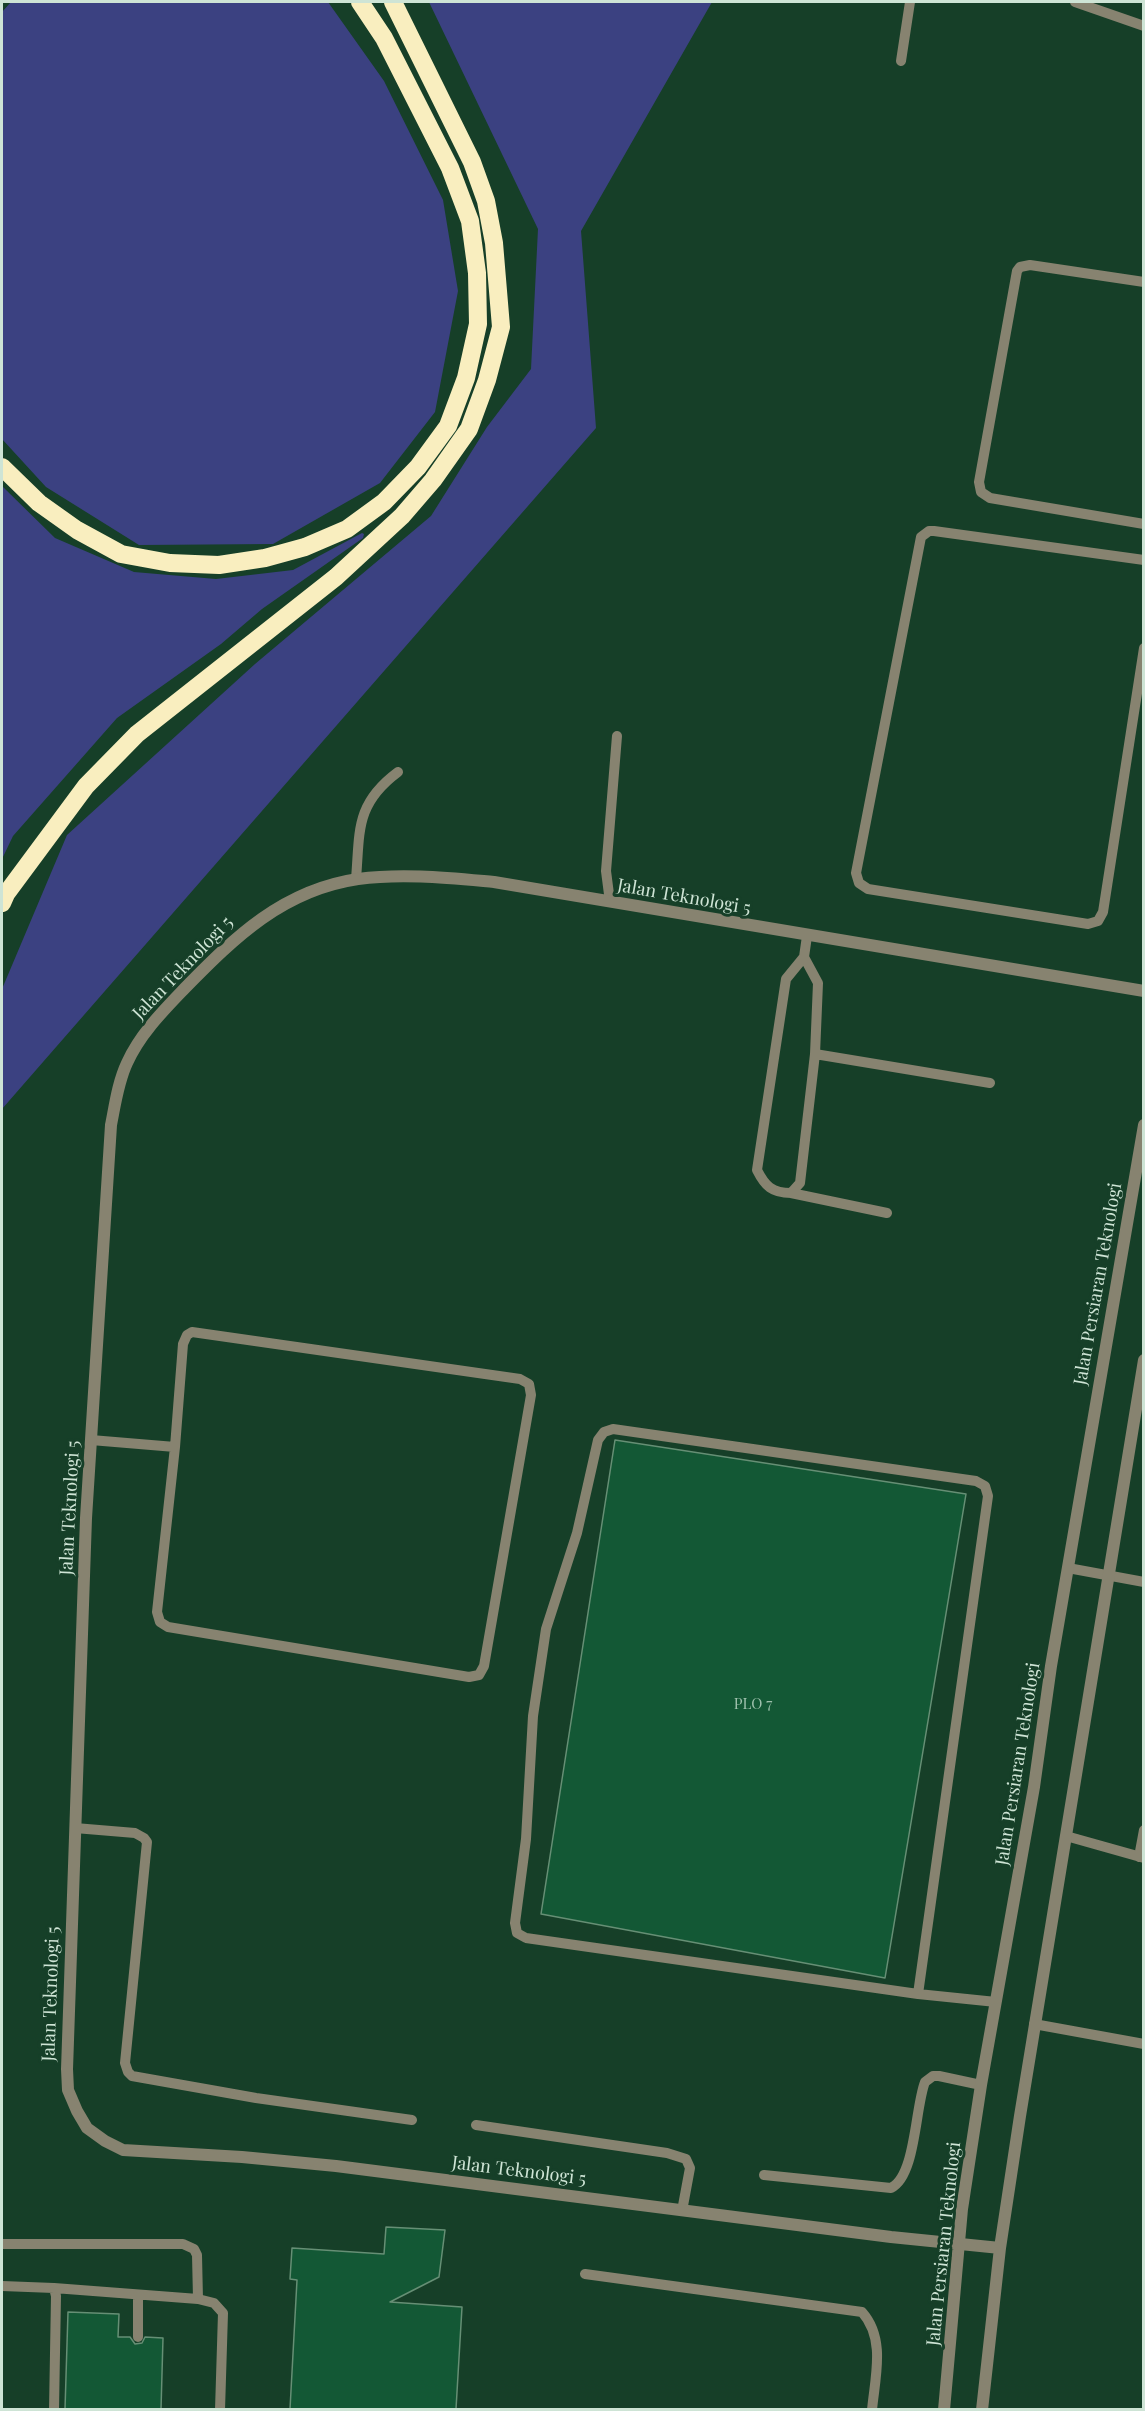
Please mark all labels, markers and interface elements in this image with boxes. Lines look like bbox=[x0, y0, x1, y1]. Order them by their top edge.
street label: Jalan Teknologi 5 bbox=[616, 875, 752, 919]
street label: Jalan Teknologi 5 bbox=[128, 912, 238, 1024]
street label: Jalan Persiaran Teknologi bbox=[1070, 1181, 1126, 1387]
street label: Jalan Teknologi 5 bbox=[56, 1440, 84, 1576]
street label: Jalan Persiaran Teknologi bbox=[991, 1661, 1045, 1867]
house number: PLO 7 bbox=[734, 1695, 772, 1713]
street label: Jalan Teknologi 5 bbox=[38, 1926, 64, 2062]
street label: Jalan Persiaran Teknologi bbox=[923, 2141, 965, 2347]
street label: Jalan Teknologi 5 bbox=[451, 2152, 587, 2190]

